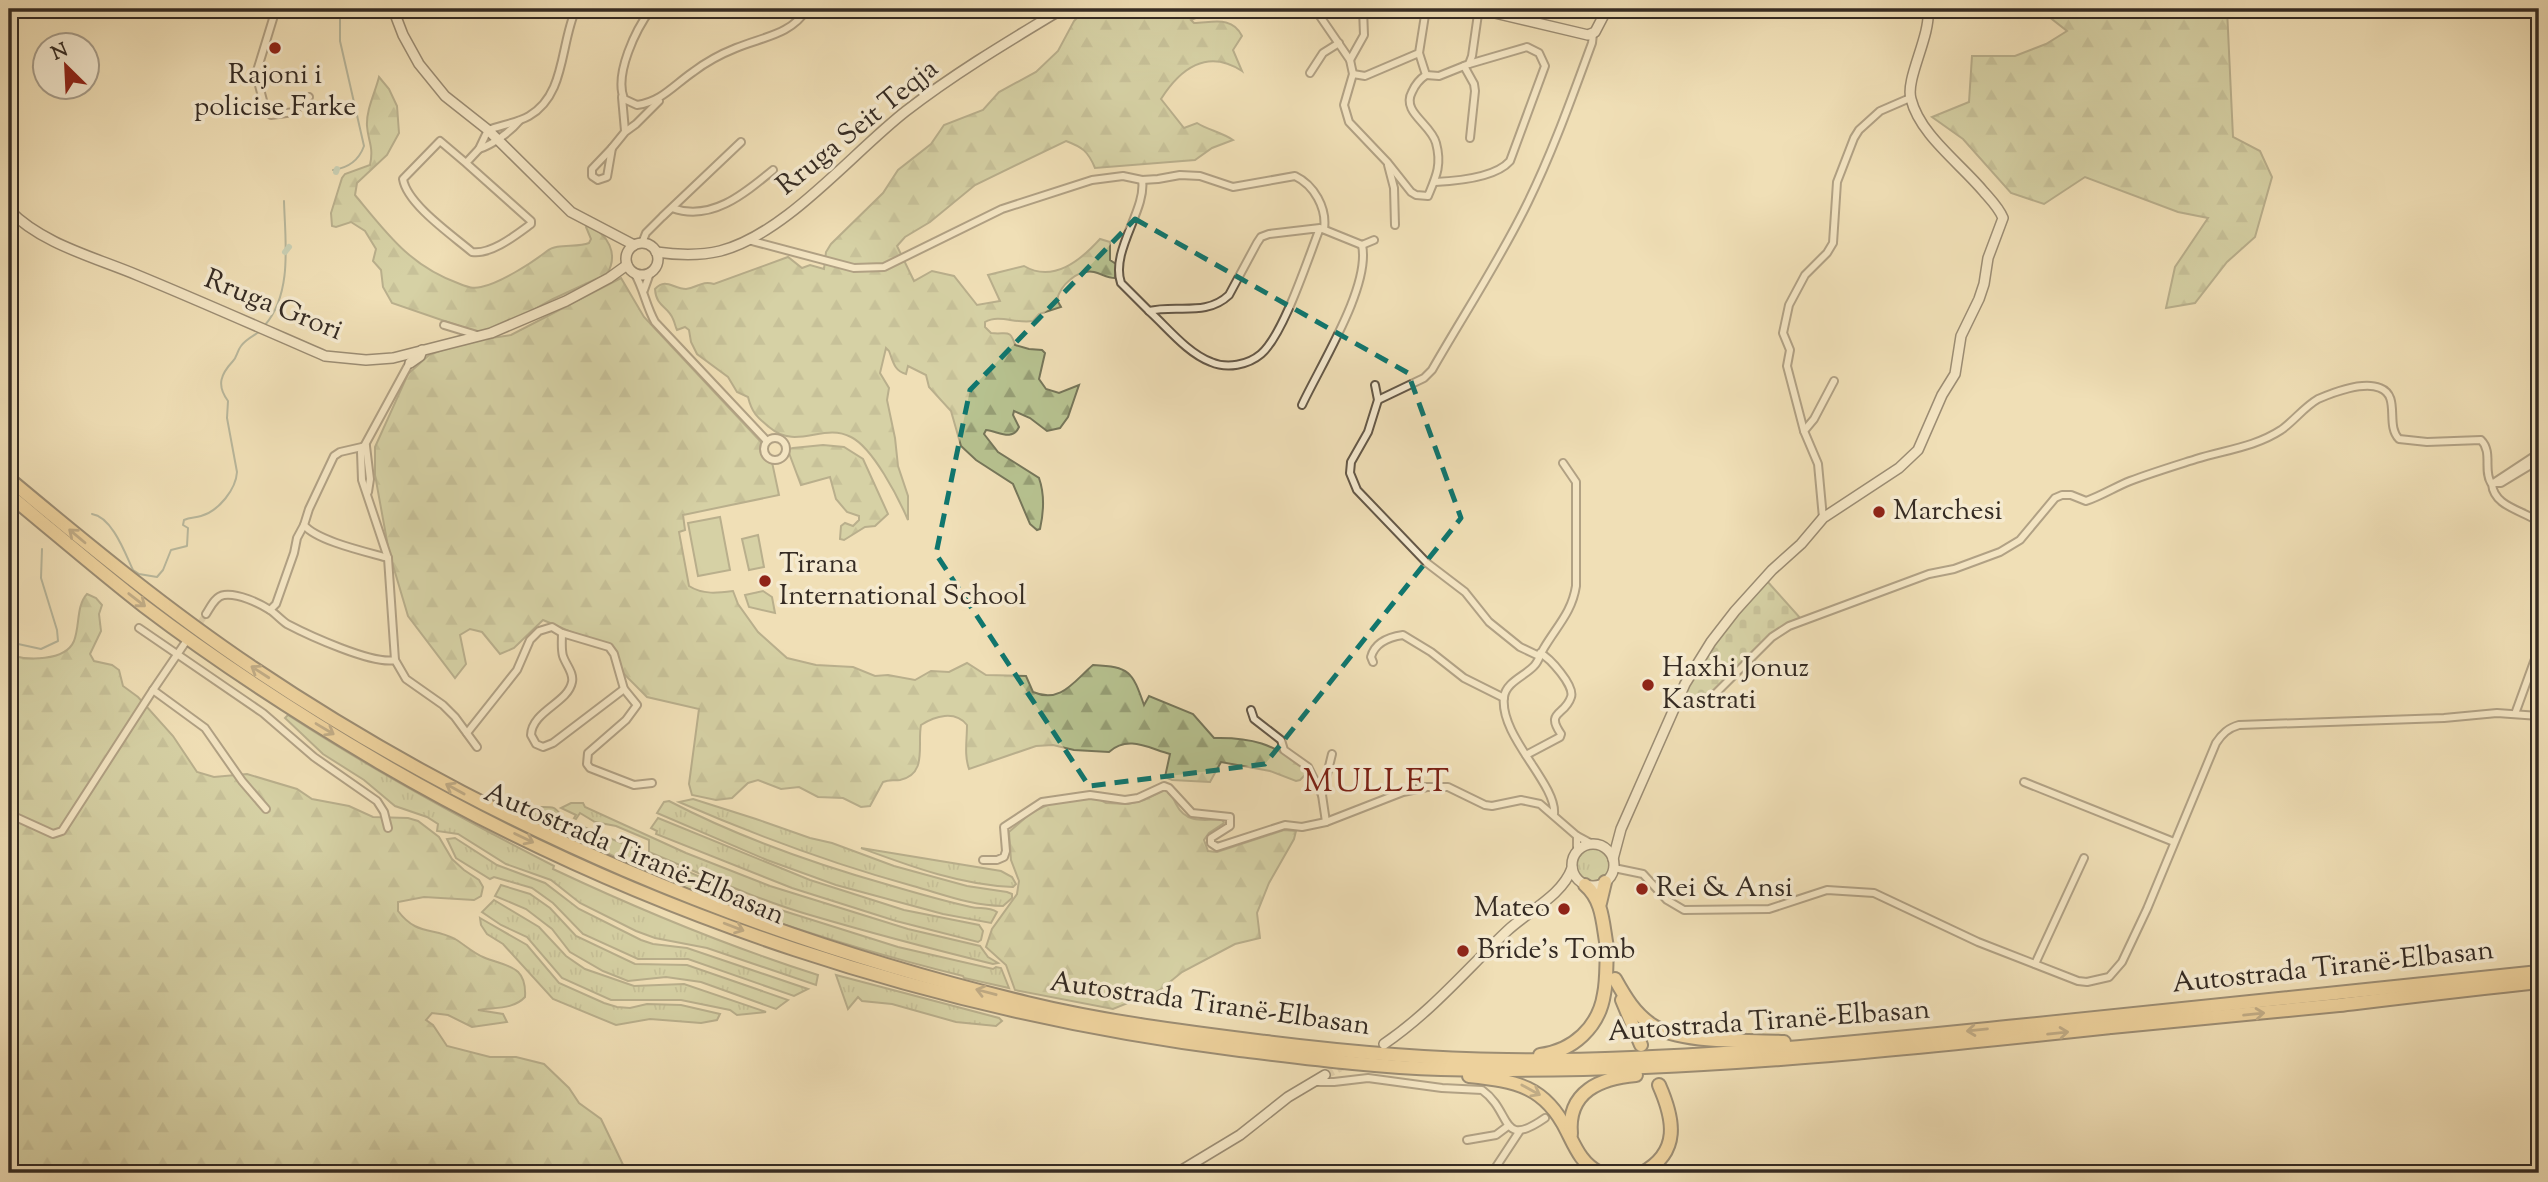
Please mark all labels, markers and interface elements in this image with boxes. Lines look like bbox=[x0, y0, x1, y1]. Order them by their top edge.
north arrow bbox=[32, 32, 102, 102]
text: N bbox=[48, 37, 73, 68]
marker: Rajoni i policise Farke bbox=[267, 40, 283, 56]
street label: Rruga Seit Teqja bbox=[768, 50, 948, 206]
place label: Rajoni i policise Farke bbox=[194, 56, 356, 128]
street label: Rruga Grori bbox=[198, 260, 348, 352]
place label: Marchesi bbox=[1893, 492, 2002, 532]
marker: Marchesi bbox=[1871, 504, 1887, 520]
one-way arrow bbox=[68, 528, 86, 544]
place label: Tirana International School bbox=[779, 545, 1027, 617]
marker: Tirana International School bbox=[757, 573, 773, 589]
one-way arrow bbox=[128, 593, 146, 608]
place label: Haxhi Jonuz Kastrati bbox=[1662, 649, 1809, 721]
one-way arrow bbox=[250, 665, 270, 679]
marker: Haxhi Jonuz Kastrati bbox=[1640, 677, 1656, 693]
one-way arrow bbox=[315, 722, 335, 736]
district label: MULLET bbox=[1303, 760, 1451, 806]
street label: Autostrada Tiranë-Elbasan bbox=[477, 773, 791, 937]
one-way arrow bbox=[445, 782, 465, 796]
one-way arrow bbox=[513, 832, 534, 845]
place label: Rei & Ansi bbox=[1656, 869, 1793, 909]
marker: Rei & Ansi bbox=[1634, 881, 1650, 897]
place label: Mateo bbox=[1474, 889, 1550, 929]
marker: Mateo bbox=[1556, 901, 1572, 917]
one-way arrow bbox=[722, 922, 744, 935]
place label: Bride's Tomb bbox=[1477, 931, 1635, 971]
street label: Autostrada Tiranë-Elbasan bbox=[2170, 931, 2496, 1005]
marker: Bride's Tomb bbox=[1455, 943, 1471, 959]
street label: Autostrada Tiranë-Elbasan bbox=[1047, 963, 1373, 1047]
one-way arrow bbox=[975, 985, 998, 998]
street label: Autostrada Tiranë-Elbasan bbox=[1606, 991, 1932, 1053]
one-way arrow bbox=[2242, 1007, 2264, 1020]
one-way arrow bbox=[1966, 1024, 1988, 1037]
one-way arrow bbox=[2047, 1026, 2069, 1039]
one-way arrow bbox=[1521, 1084, 1541, 1098]

